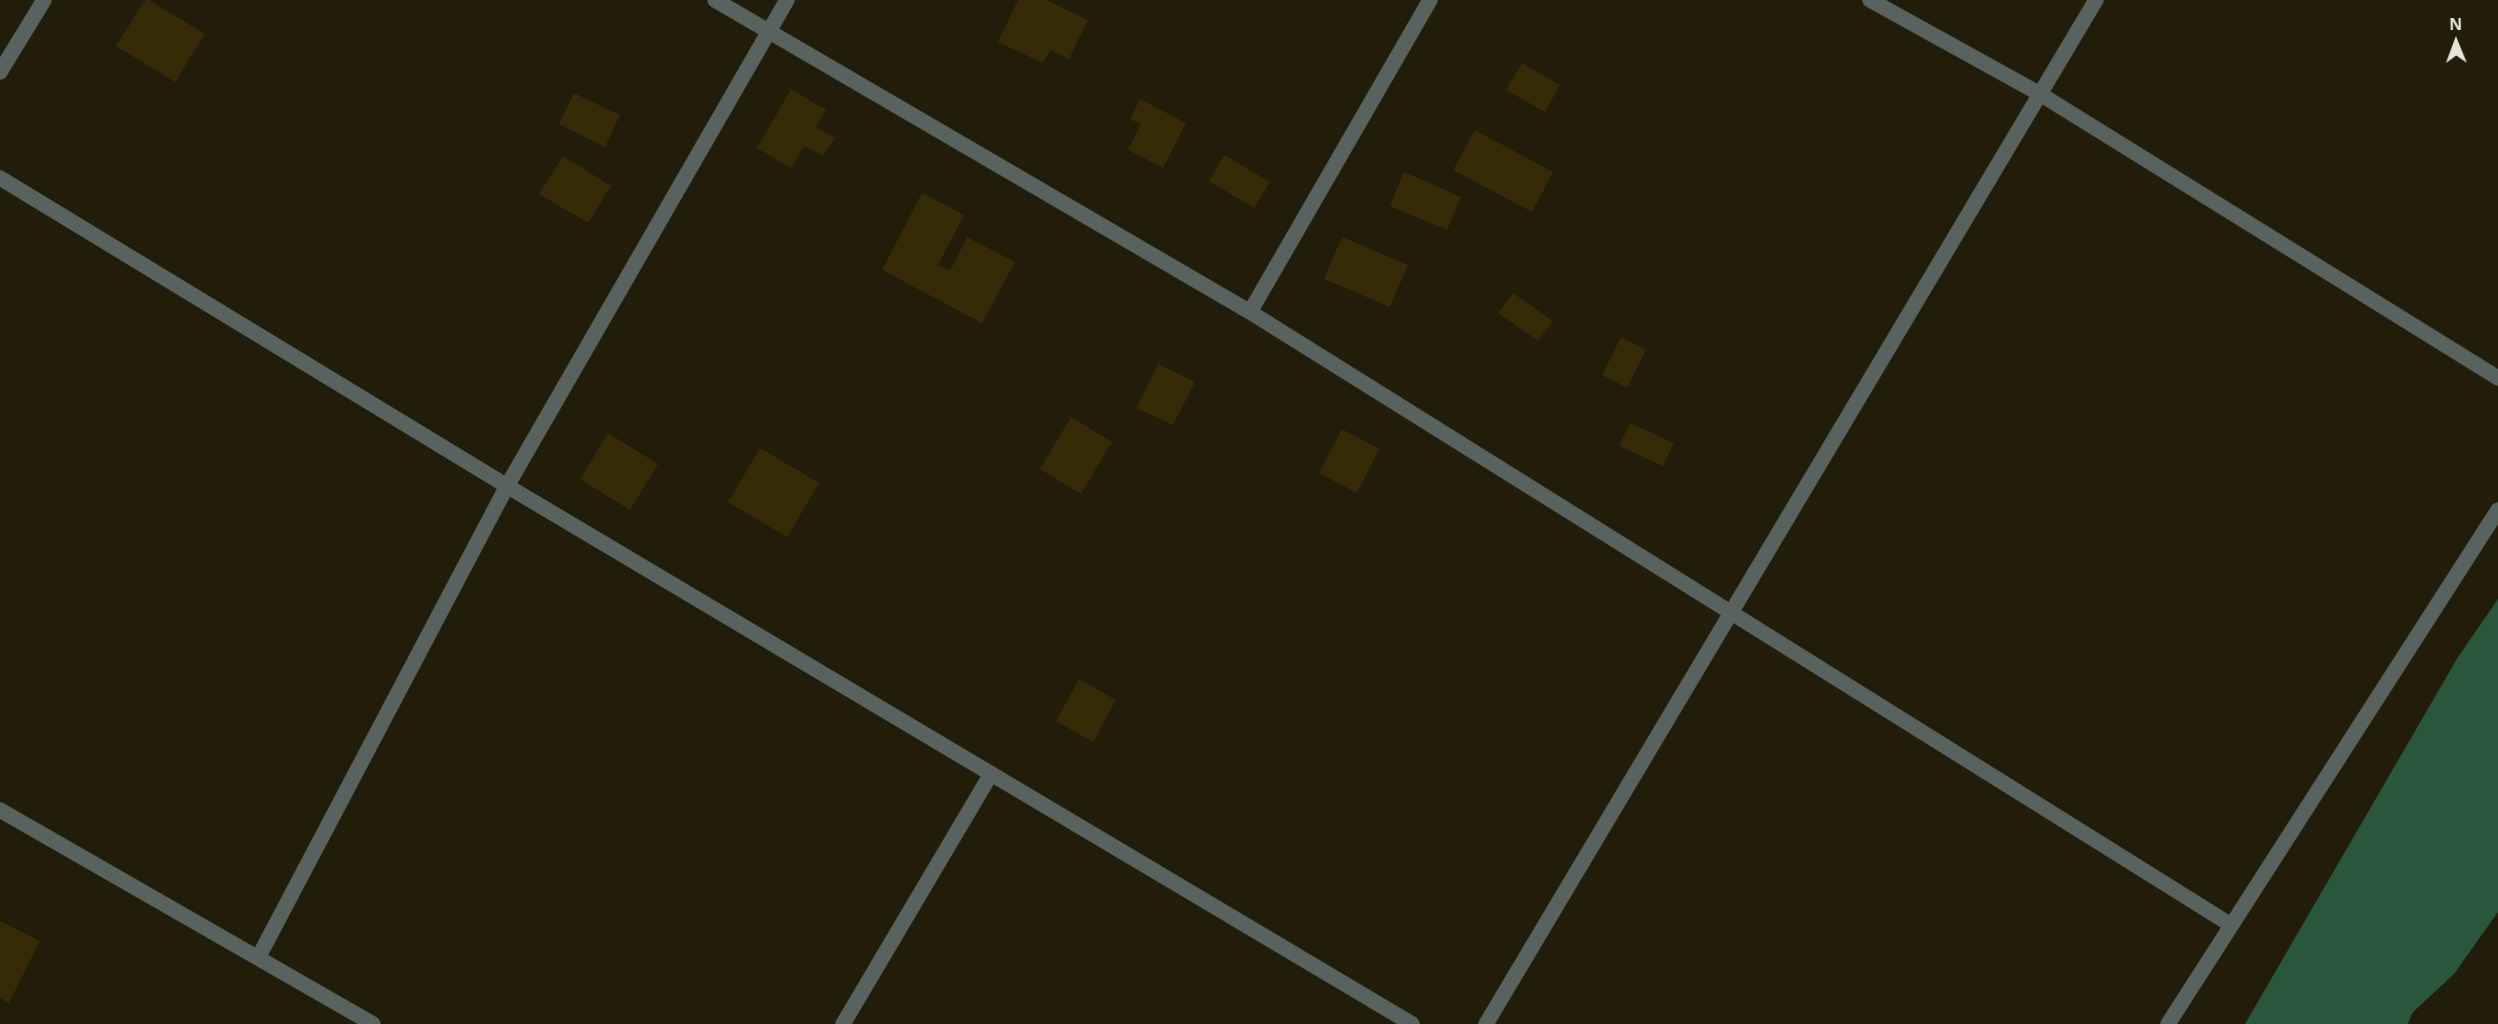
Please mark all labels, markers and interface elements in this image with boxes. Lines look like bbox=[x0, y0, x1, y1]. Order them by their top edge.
north arrow bbox=[2426, 12, 2486, 72]
text: N bbox=[2449, 13, 2462, 35]

